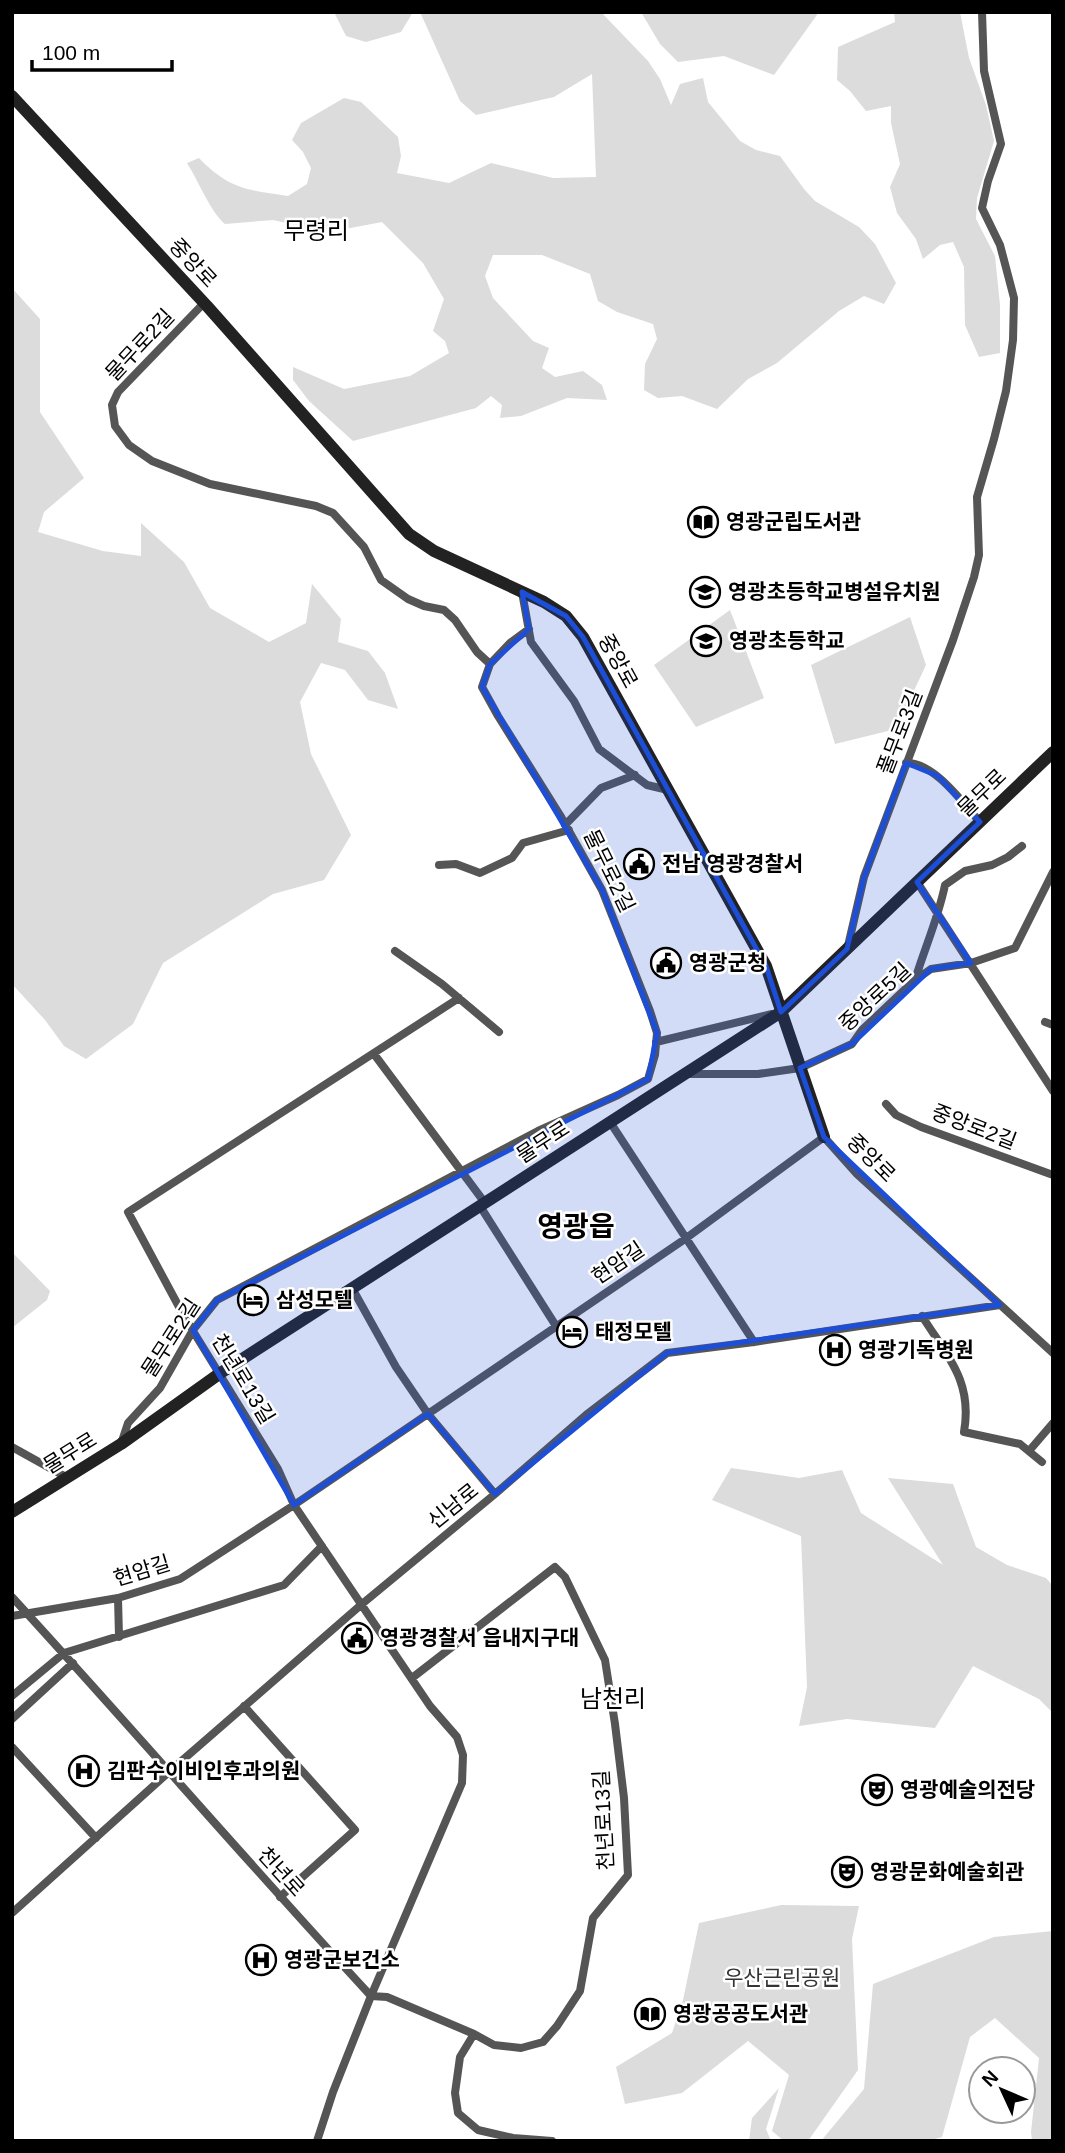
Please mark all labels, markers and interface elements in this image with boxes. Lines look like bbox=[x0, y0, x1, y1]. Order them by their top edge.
scale bar bbox=[32, 28, 172, 72]
text: 100 m bbox=[42, 41, 100, 64]
district label: 무령리 bbox=[283, 217, 349, 244]
street label: 중앙로 bbox=[165, 234, 222, 292]
street label: 물무로2길 bbox=[101, 304, 178, 385]
library icon: 영광군립도서관 bbox=[686, 505, 720, 539]
place label: 영광군립도서관 bbox=[726, 510, 861, 533]
school or university icon: 영광초등학교병설유치원 bbox=[688, 575, 722, 609]
place label: 영광초등학교병설유치원 bbox=[728, 580, 941, 603]
school or university icon: 영광초등학교 bbox=[689, 624, 723, 658]
place label: 영광초등학교 bbox=[729, 629, 845, 652]
street label: 중앙로 bbox=[594, 630, 643, 692]
street label: 풀무로3길 bbox=[873, 686, 926, 777]
street label: 물무로 bbox=[953, 764, 1010, 821]
street label: 물무로2길 bbox=[580, 826, 639, 916]
public building icon: 전남 영광경찰서 bbox=[622, 847, 656, 881]
place label: 전남 영광경찰서 bbox=[662, 852, 803, 875]
public building icon: 영광군청 bbox=[649, 946, 683, 980]
place label: 영광군청 bbox=[689, 951, 766, 974]
street label: 중앙로5길 bbox=[834, 958, 915, 1035]
street label: 중앙로2길 bbox=[929, 1100, 1020, 1153]
street label: 물무로 bbox=[512, 1116, 573, 1167]
street label: 중앙로 bbox=[843, 1129, 900, 1186]
district label: 영광읍 bbox=[537, 1211, 615, 1242]
street label: 현암길 bbox=[587, 1237, 648, 1288]
hotel icon: 삼성모텔 bbox=[236, 1283, 270, 1317]
place label: 삼성모텔 bbox=[276, 1288, 353, 1311]
street label: 물무로2길 bbox=[137, 1294, 204, 1381]
hotel icon: 태정모텔 bbox=[555, 1315, 589, 1349]
place label: 태정모텔 bbox=[595, 1320, 672, 1343]
street label: 천년로13길 bbox=[208, 1330, 279, 1428]
hospital icon: 영광기독병원 bbox=[818, 1333, 852, 1367]
place label: 영광기독병원 bbox=[858, 1338, 974, 1361]
street label: 물무로 bbox=[39, 1427, 100, 1478]
street label: 신남로 bbox=[423, 1478, 482, 1533]
street label: 현암길 bbox=[111, 1551, 173, 1590]
public building icon: 영광경찰서 읍내지구대 bbox=[340, 1621, 374, 1655]
place label: 영광경찰서 읍내지구대 bbox=[380, 1626, 579, 1649]
district label: 남천리 bbox=[580, 1685, 646, 1712]
hospital icon: 김판수이비인후과의원 bbox=[67, 1754, 101, 1788]
place label: 김판수이비인후과의원 bbox=[107, 1759, 300, 1782]
street label: 천년로13길 bbox=[589, 1769, 618, 1871]
theatre icon: 영광예술의전당 bbox=[860, 1773, 894, 1807]
place label: 영광예술의전당 bbox=[900, 1778, 1035, 1801]
street label: 천년로 bbox=[253, 1842, 309, 1901]
theatre icon: 영광문화예술회관 bbox=[830, 1855, 864, 1889]
place label: 영광문화예술회관 bbox=[870, 1860, 1025, 1883]
hospital icon: 영광군보건소 bbox=[244, 1943, 278, 1977]
place label: 영광군보건소 bbox=[284, 1948, 400, 1971]
park label: 우산근린공원 bbox=[724, 1966, 840, 1989]
library icon: 영광공공도서관 bbox=[633, 1997, 667, 2031]
place label: 영광공공도서관 bbox=[673, 2002, 808, 2025]
north arrow bbox=[967, 2055, 1037, 2125]
text: N bbox=[978, 2066, 1002, 2091]

